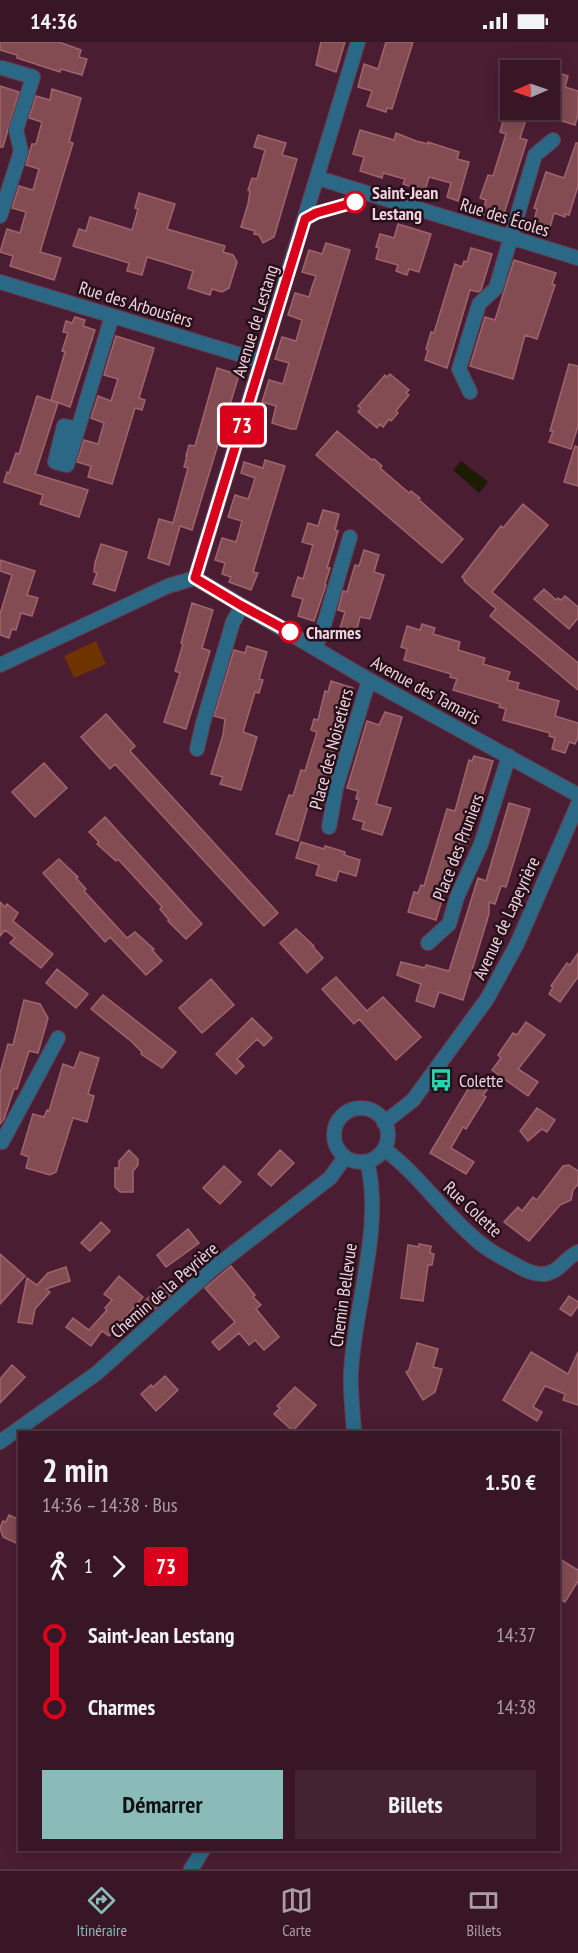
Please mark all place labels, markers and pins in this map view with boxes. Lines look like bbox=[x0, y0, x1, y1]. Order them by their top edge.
place label: Saint-Jean Lestang bbox=[372, 181, 438, 225]
marker: Saint-Jean Lestang bbox=[344, 191, 366, 213]
marker: Charmes bbox=[279, 621, 301, 643]
place label: Charmes bbox=[306, 621, 361, 644]
bus stop icon: Colette bbox=[428, 1067, 454, 1093]
place label: Colette bbox=[459, 1069, 503, 1092]

